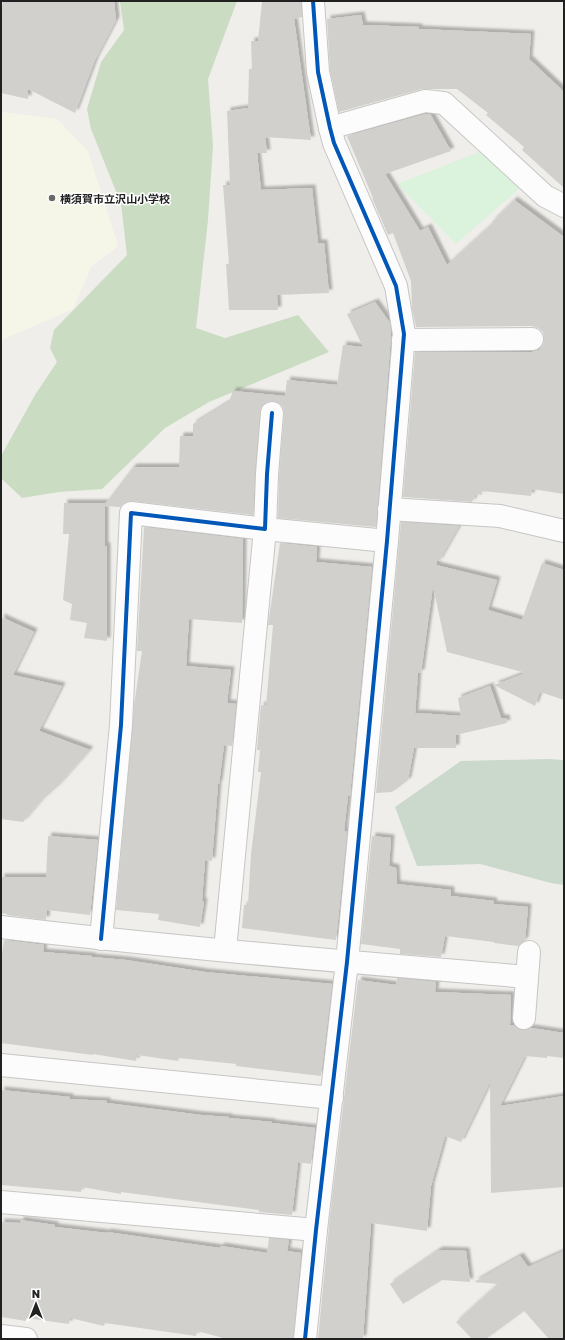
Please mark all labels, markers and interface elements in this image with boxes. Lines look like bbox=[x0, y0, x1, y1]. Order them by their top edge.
place label: 横須賀市立沢山小学校 bbox=[60, 192, 170, 205]
marker: 横須賀市立沢山小学校 bbox=[47, 193, 57, 203]
north arrow bbox=[16, 1284, 56, 1324]
text: N bbox=[32, 1287, 40, 1300]

